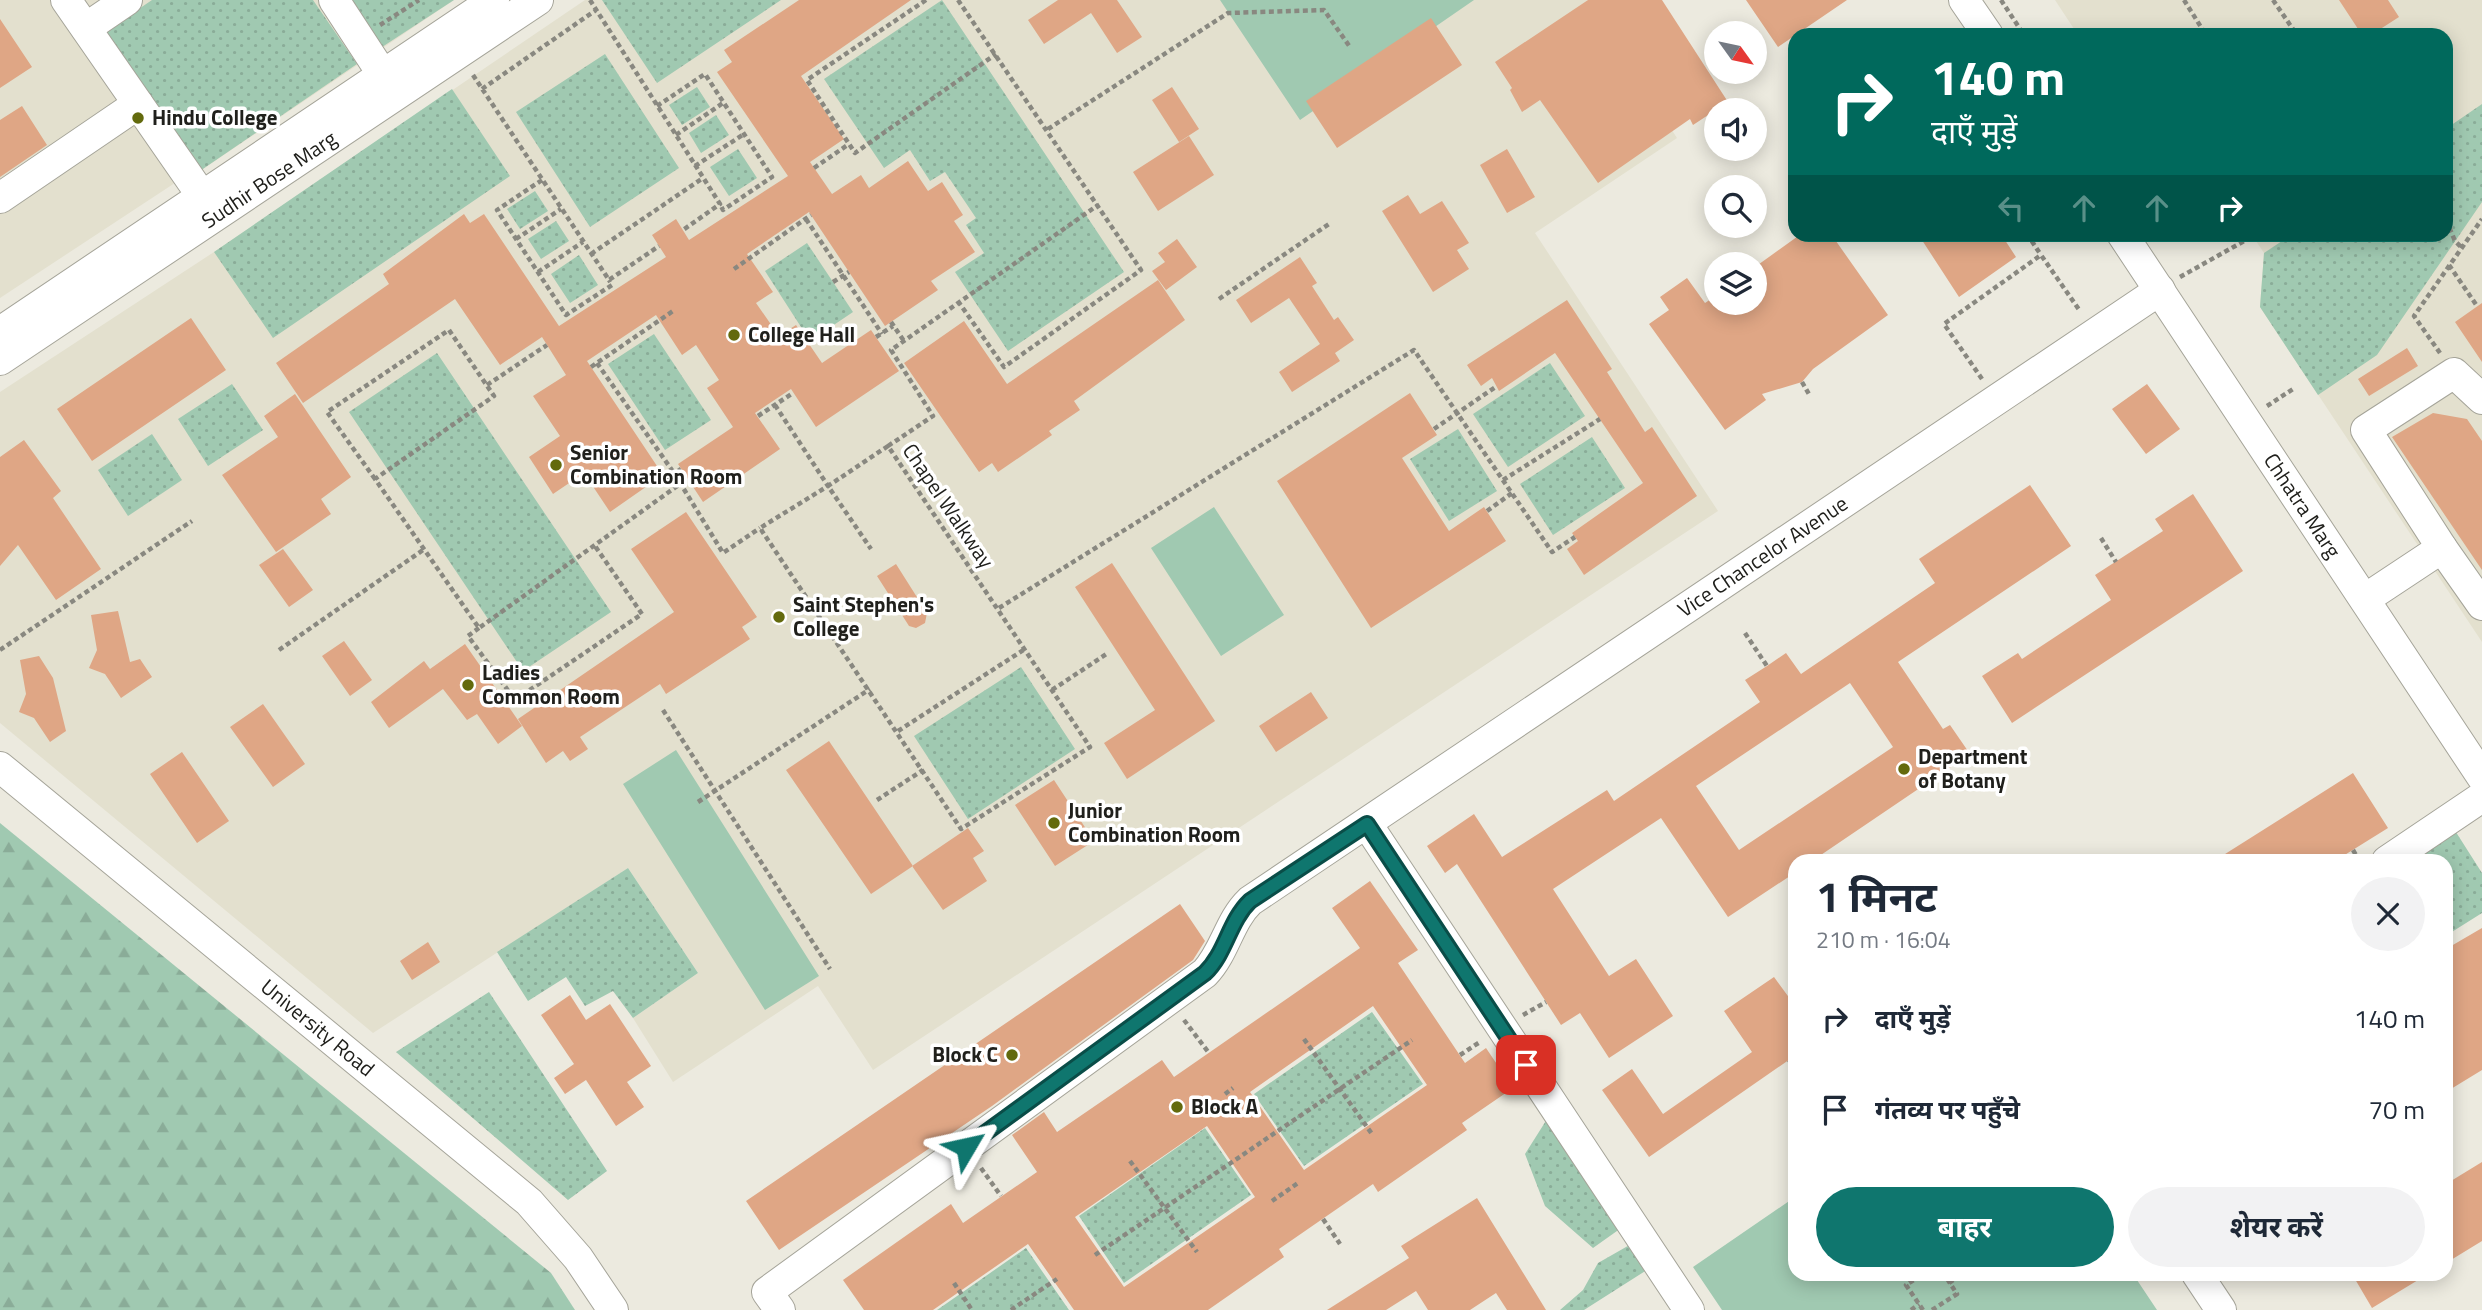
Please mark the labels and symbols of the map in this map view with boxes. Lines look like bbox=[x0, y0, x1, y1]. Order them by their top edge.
north arrow bbox=[1704, 21, 1768, 84]
place label: Hindu College bbox=[152, 101, 277, 133]
marker: Hindu College bbox=[130, 110, 146, 126]
street label: Sudhir Bose Marg bbox=[195, 122, 343, 236]
place label: College Hall bbox=[748, 318, 855, 350]
marker: College Hall bbox=[726, 327, 742, 343]
place label: Senior Combination Room bbox=[570, 436, 743, 492]
street label: Chapel Walkway bbox=[895, 437, 1003, 574]
street label: Chhatra Marg bbox=[2256, 446, 2350, 564]
marker: Senior Combination Room bbox=[548, 457, 564, 473]
street label: Vice Chancelor Avenue bbox=[1671, 487, 1854, 625]
place label: Saint Stephen's College bbox=[793, 588, 934, 644]
marker: Saint Stephen's College bbox=[771, 609, 787, 625]
place label: Ladies Common Room bbox=[482, 656, 620, 712]
marker: Ladies Common Room bbox=[460, 677, 476, 693]
place label: Department of Botany bbox=[1918, 740, 2028, 796]
marker: Department of Botany bbox=[1896, 761, 1912, 777]
place label: Junior Combination Room bbox=[1068, 794, 1241, 850]
marker: Junior Combination Room bbox=[1046, 815, 1062, 831]
street label: University Road bbox=[254, 971, 382, 1084]
pin bbox=[1496, 1035, 1556, 1095]
place label: Block C bbox=[932, 1038, 998, 1070]
marker: Block C bbox=[1004, 1047, 1020, 1063]
place label: Block A bbox=[1191, 1090, 1258, 1122]
marker: Block A bbox=[1169, 1099, 1185, 1115]
position arrow bbox=[929, 1110, 1003, 1184]

